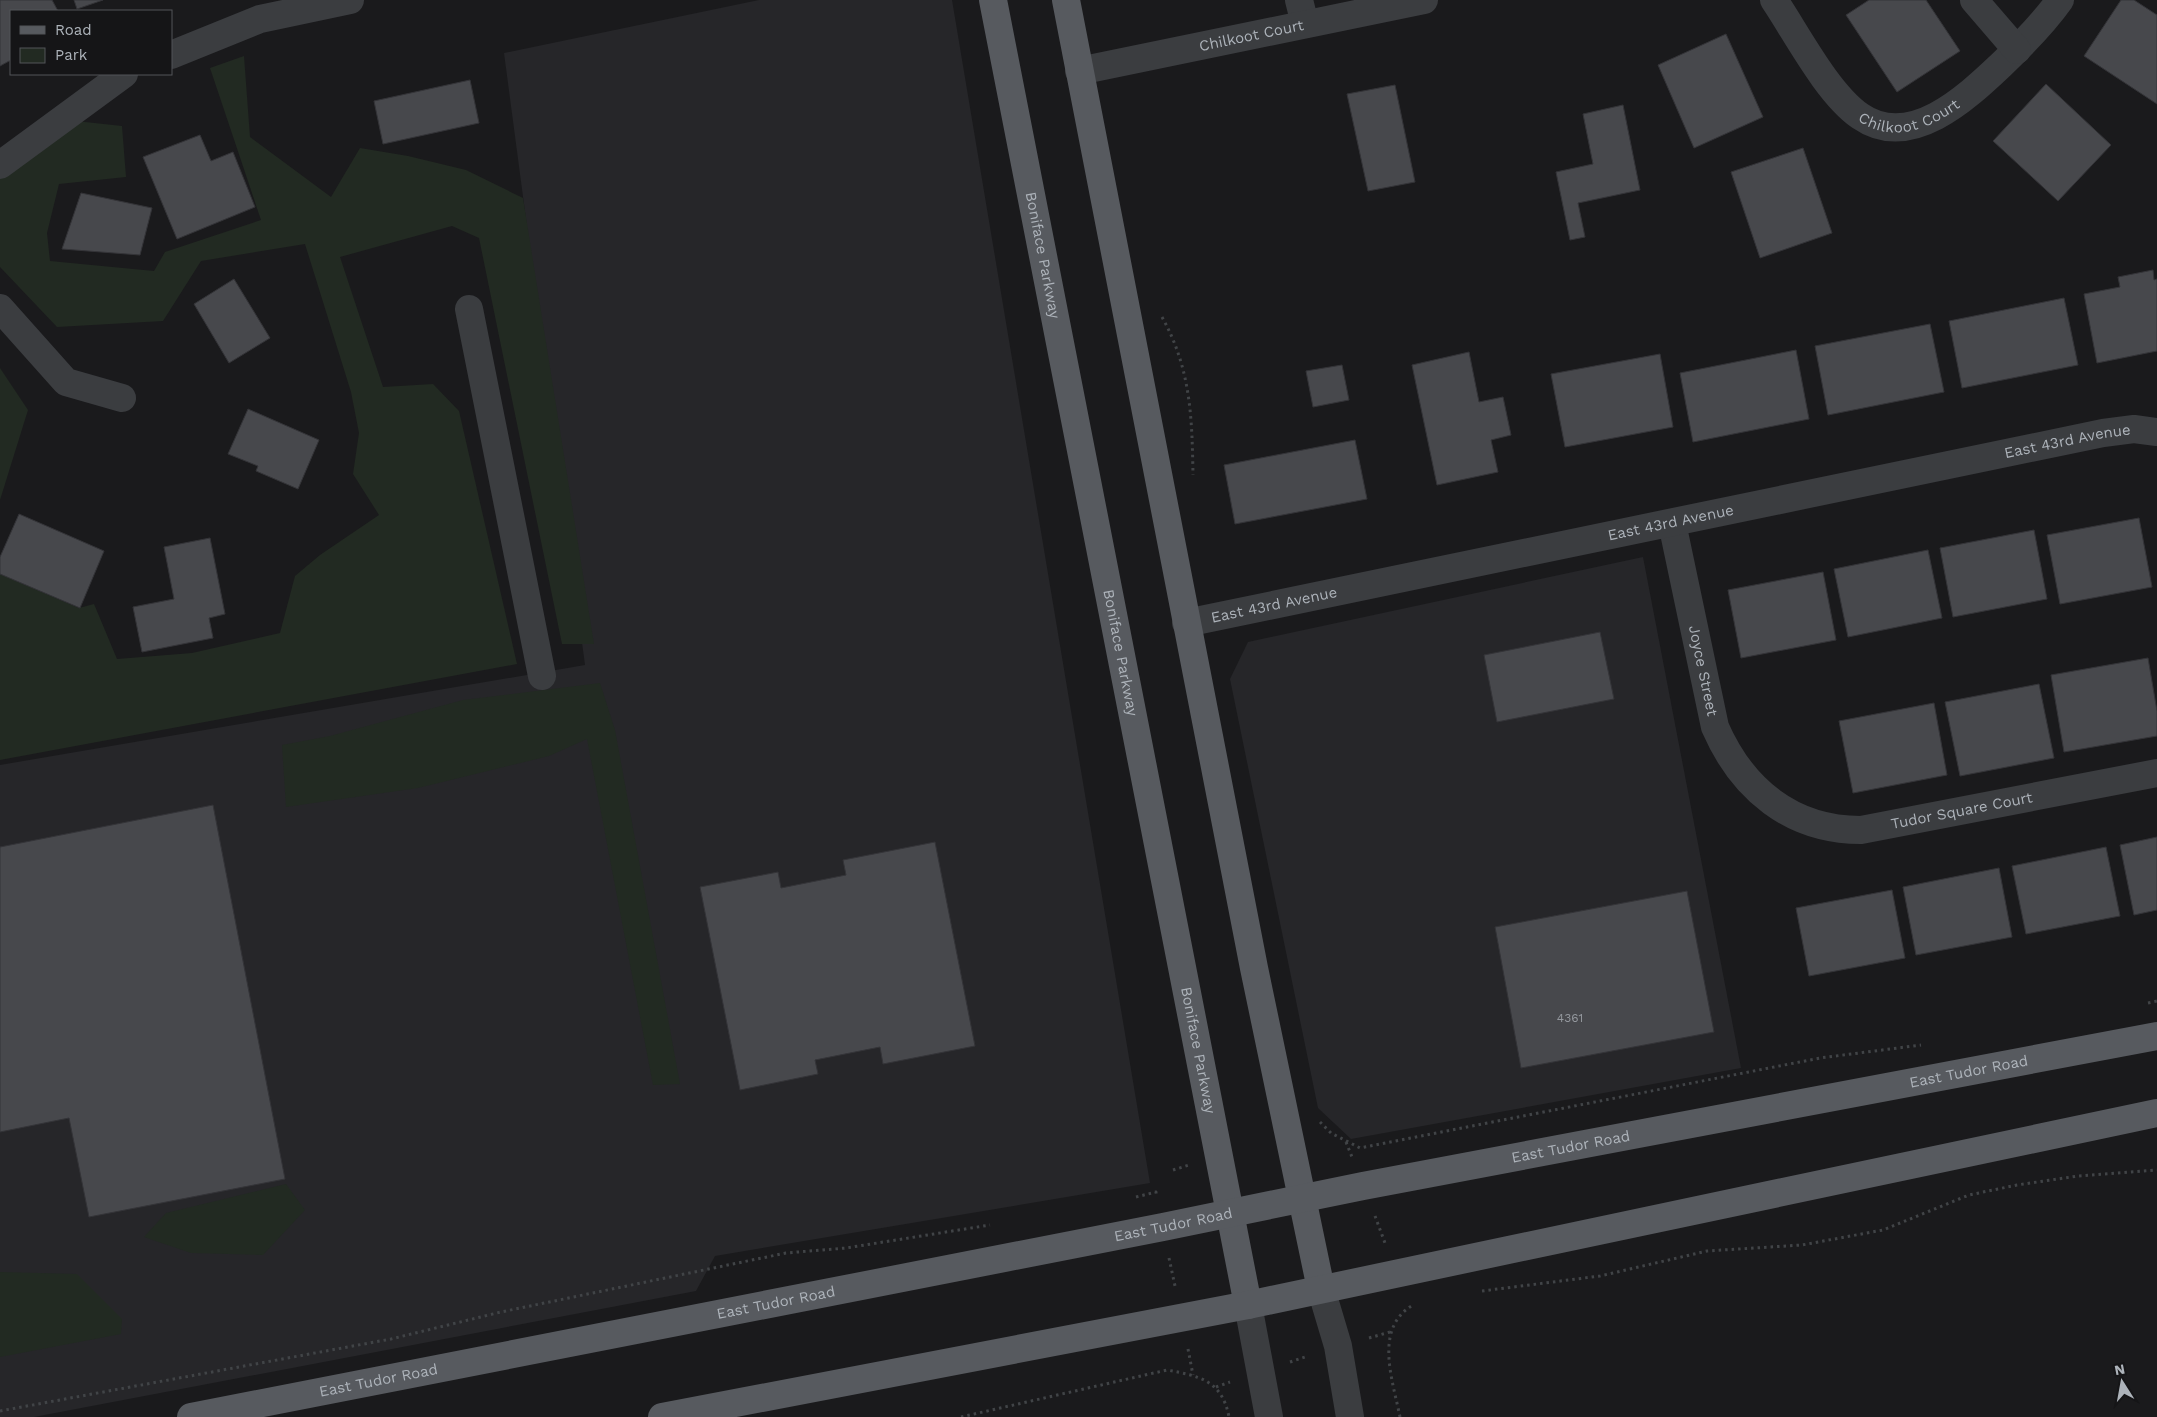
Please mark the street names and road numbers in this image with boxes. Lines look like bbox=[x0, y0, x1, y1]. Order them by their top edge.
street label: Chilkoot Court bbox=[1198, 16, 1306, 55]
street label: Chilkoot Court bbox=[1855, 95, 1963, 137]
street label: Boniface Parkway bbox=[1022, 190, 1064, 320]
street label: East 43rd Avenue bbox=[2003, 421, 2132, 462]
street label: East 43rd Avenue bbox=[1606, 501, 1735, 544]
street label: East 43rd Avenue bbox=[1210, 583, 1339, 627]
street label: Boniface Parkway bbox=[1099, 588, 1142, 718]
street label: Joyce Street bbox=[1685, 624, 1722, 718]
street label: Tudor Square Court bbox=[1889, 788, 2035, 833]
street label: Boniface Parkway bbox=[1177, 985, 1219, 1115]
street label: East Tudor Road bbox=[1908, 1052, 2030, 1092]
street label: East Tudor Road bbox=[1510, 1127, 1632, 1167]
street label: East Tudor Road bbox=[1113, 1204, 1234, 1245]
street label: East Tudor Road bbox=[715, 1282, 837, 1323]
street label: East Tudor Road bbox=[318, 1360, 439, 1401]

